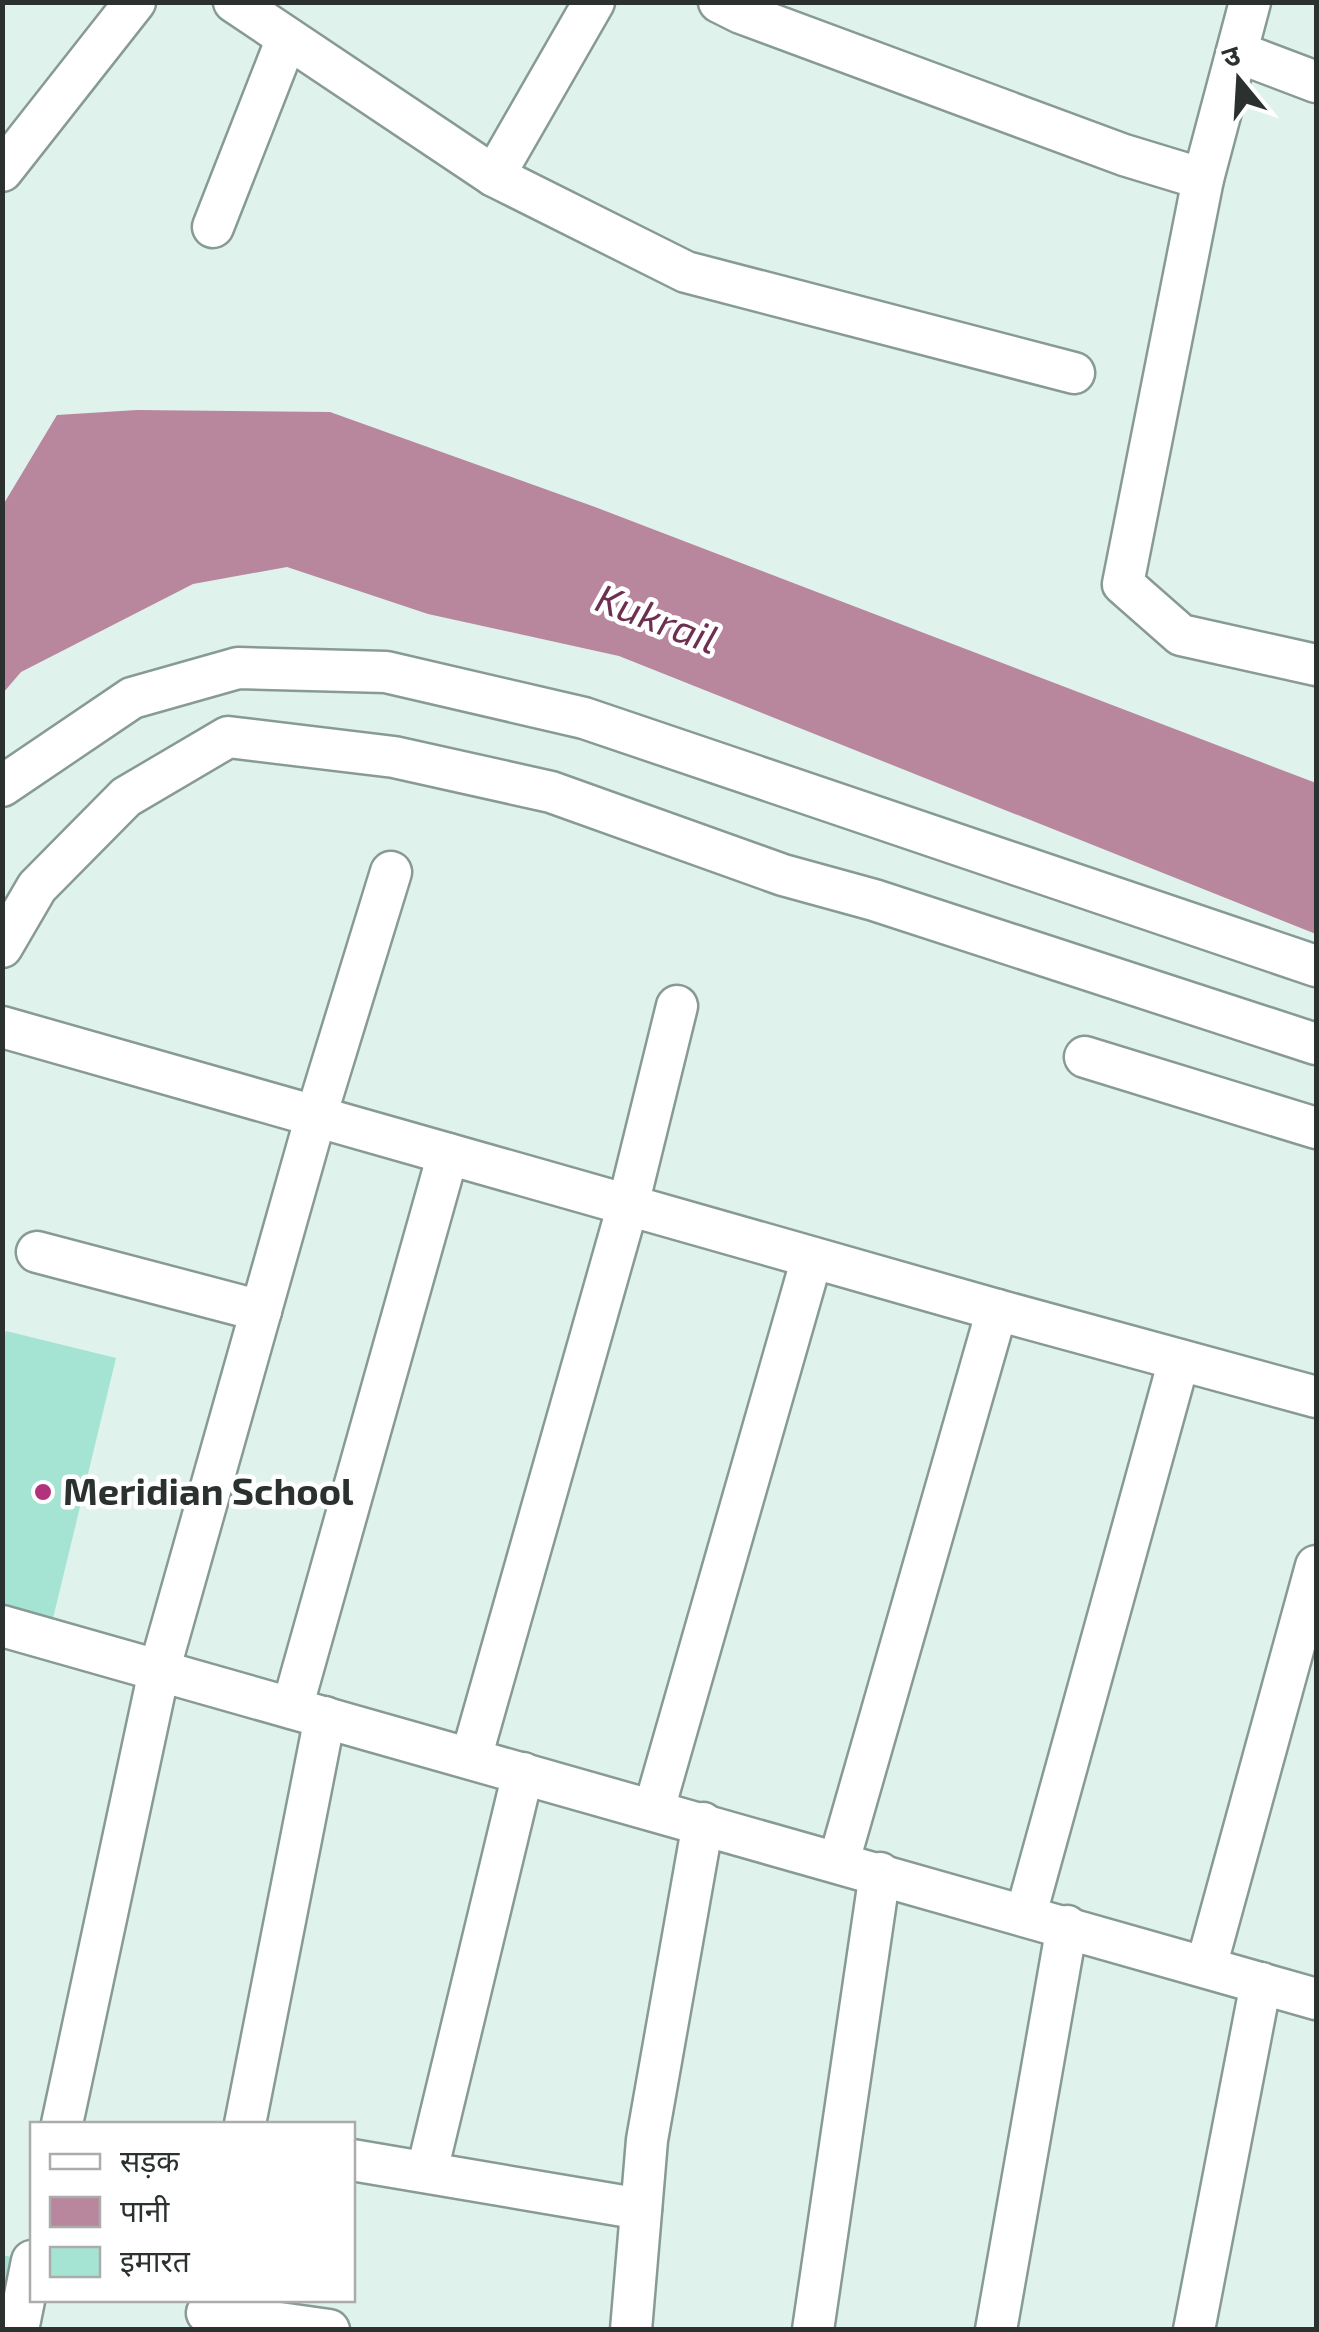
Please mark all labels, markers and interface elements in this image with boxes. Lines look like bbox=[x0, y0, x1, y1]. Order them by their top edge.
north arrow bbox=[1189, 30, 1289, 130]
text: उ bbox=[1218, 36, 1245, 74]
water label: Kukrail bbox=[590, 572, 726, 662]
place label: Meridian School bbox=[63, 1467, 354, 1513]
marker: Meridian School bbox=[32, 1481, 54, 1503]
legend bbox=[30, 2122, 355, 2302]
text: सड़क bbox=[120, 2142, 180, 2179]
text: पानी bbox=[120, 2192, 170, 2228]
text: इमारत bbox=[120, 2242, 191, 2278]

